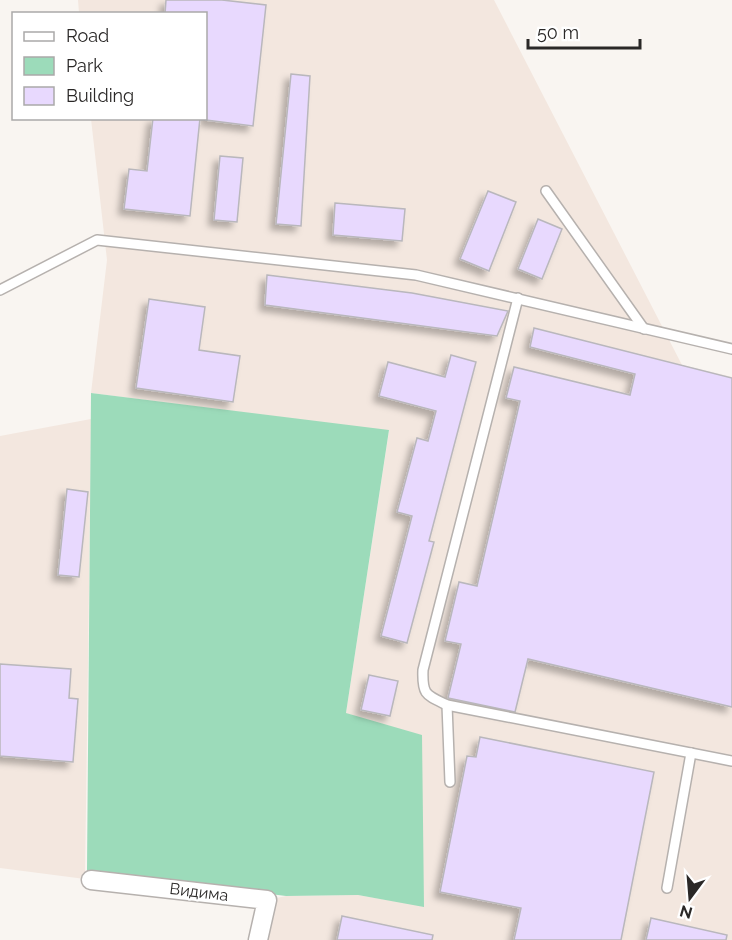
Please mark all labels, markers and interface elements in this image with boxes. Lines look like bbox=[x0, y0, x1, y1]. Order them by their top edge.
legend bbox=[12, 12, 207, 120]
scale bar bbox=[528, 12, 640, 50]
text: 50 m bbox=[537, 22, 579, 43]
text: Road bbox=[66, 25, 109, 46]
text: Park bbox=[66, 55, 103, 76]
text: Building bbox=[66, 85, 134, 106]
north arrow bbox=[660, 868, 720, 928]
street label: Видима bbox=[169, 879, 229, 905]
text: N bbox=[678, 901, 694, 923]

